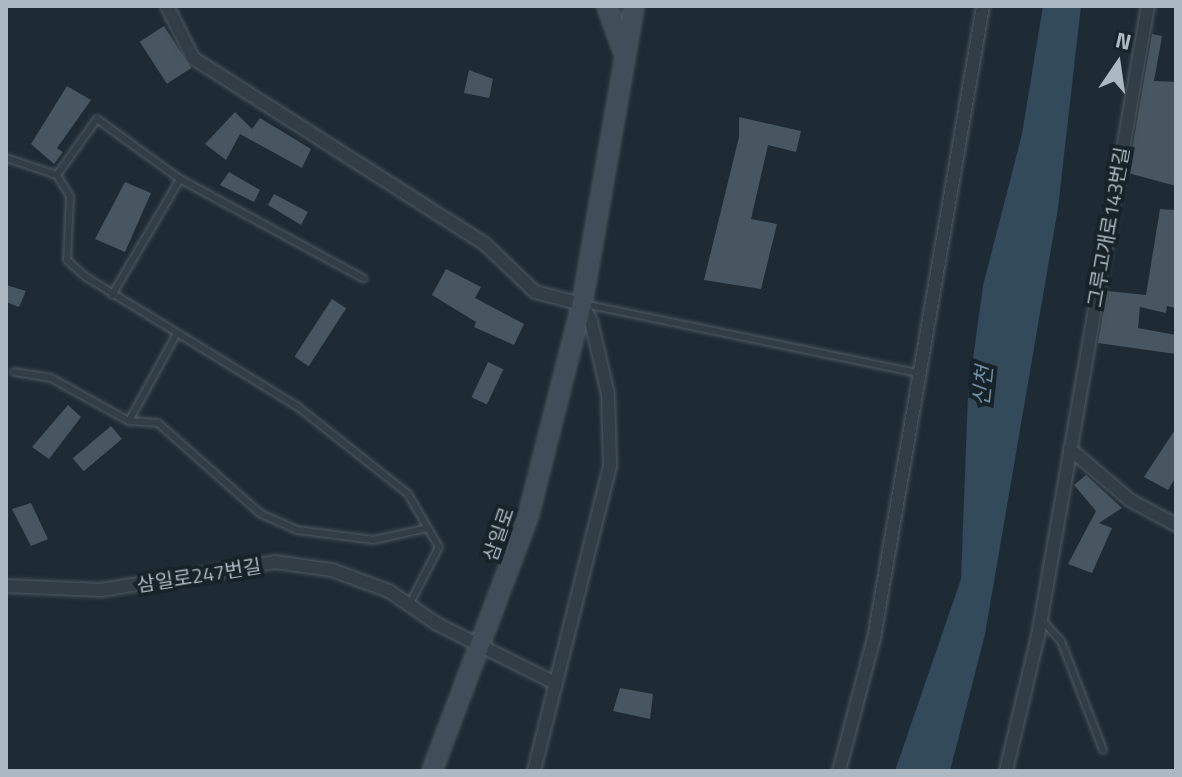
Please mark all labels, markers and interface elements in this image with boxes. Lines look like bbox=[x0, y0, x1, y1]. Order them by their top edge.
text: N bbox=[1112, 22, 1135, 59]
north arrow bbox=[1078, 24, 1158, 104]
street label: 그루고개로143번길 bbox=[1082, 145, 1134, 309]
water label: 신천 bbox=[968, 364, 998, 408]
street label: 삼일로 bbox=[478, 504, 518, 564]
street label: 삼일로247번길 bbox=[135, 553, 263, 597]

